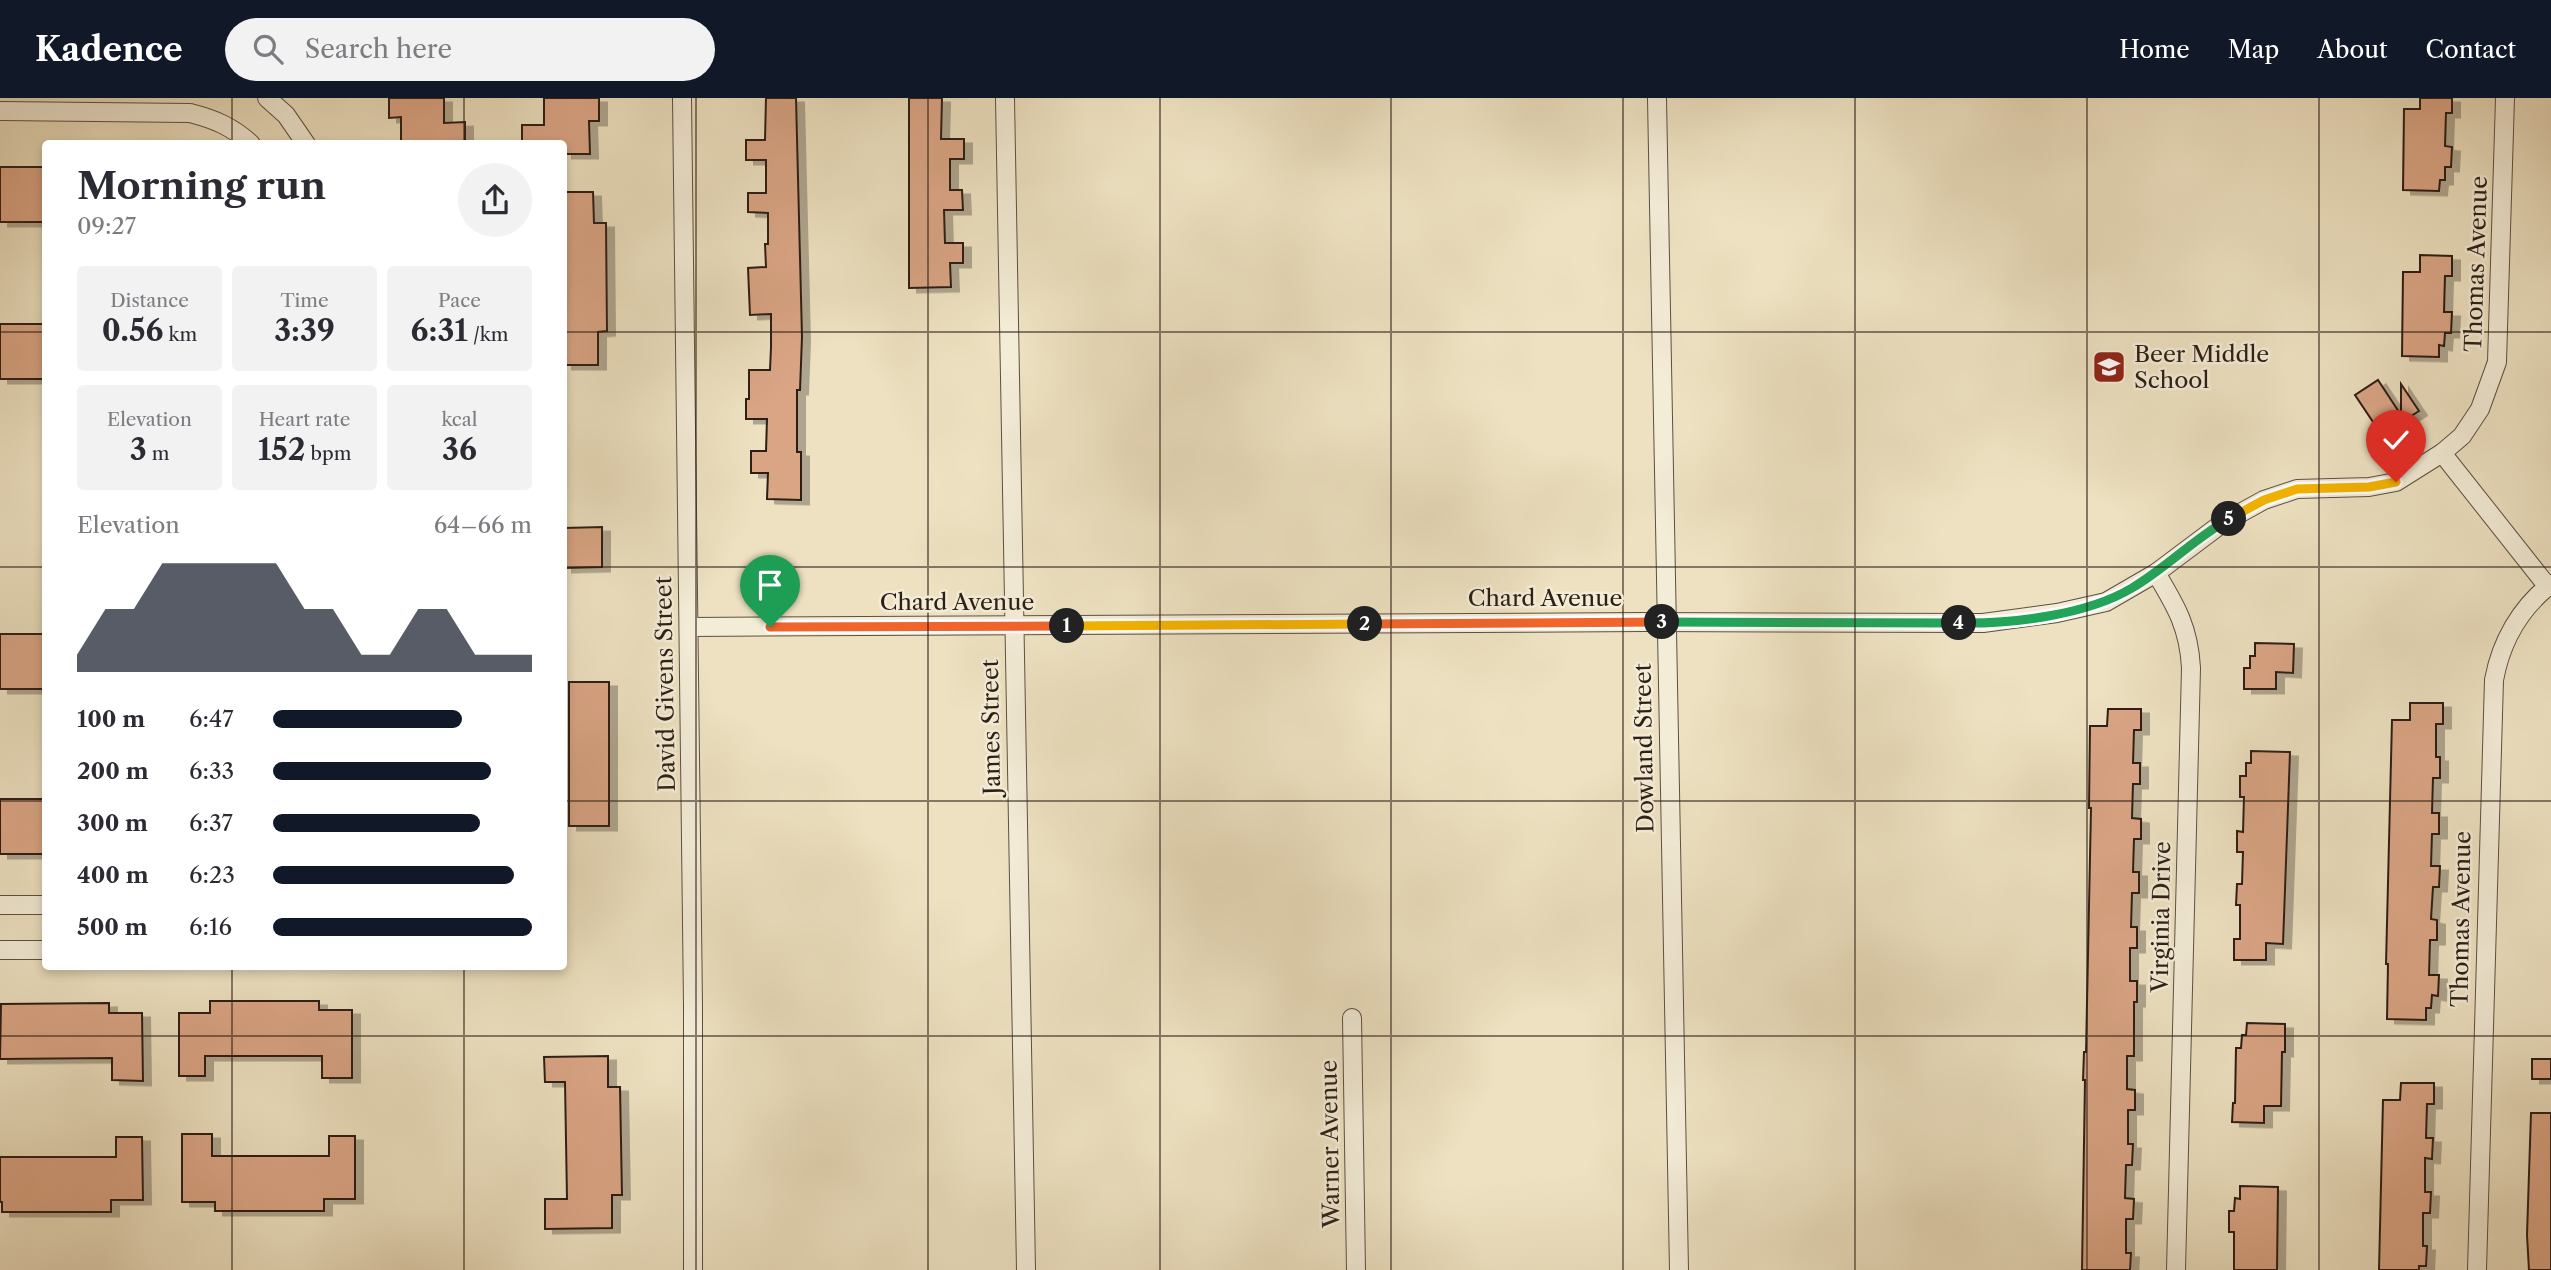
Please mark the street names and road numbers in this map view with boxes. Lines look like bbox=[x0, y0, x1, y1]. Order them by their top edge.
street label: Thomas Avenue bbox=[2459, 175, 2493, 353]
street label: David Givens Street bbox=[649, 576, 681, 792]
street label: Chard Avenue bbox=[1468, 584, 1622, 612]
street label: Chard Avenue bbox=[880, 588, 1034, 616]
street label: James Street bbox=[976, 659, 1006, 798]
street label: Dowland Street bbox=[1629, 663, 1659, 833]
street label: Thomas Avenue bbox=[2445, 831, 2477, 1007]
street label: Virginia Drive bbox=[2146, 841, 2176, 994]
street label: Warner Avenue bbox=[1315, 1060, 1345, 1229]

